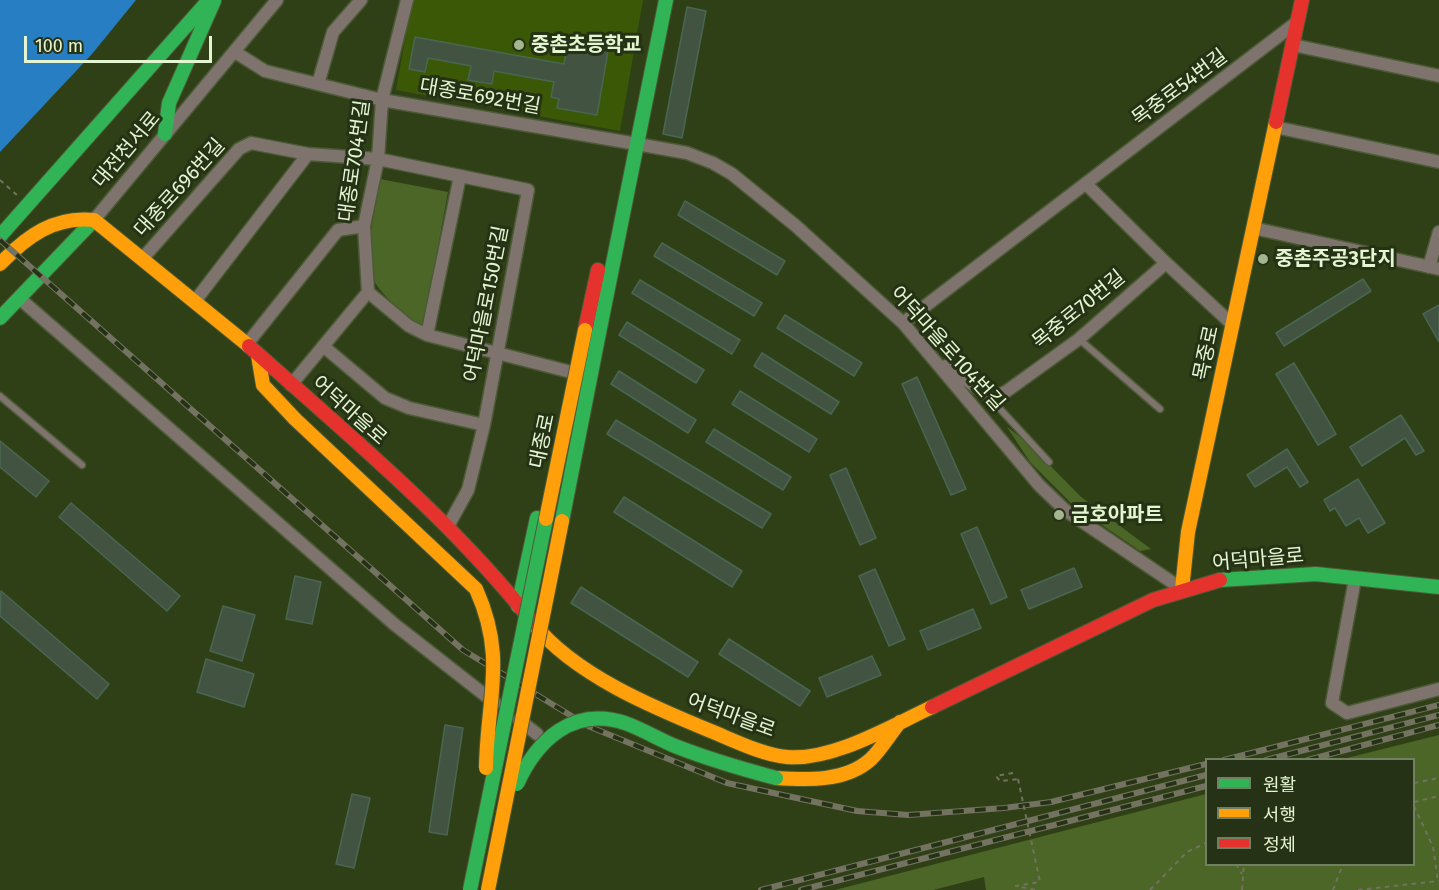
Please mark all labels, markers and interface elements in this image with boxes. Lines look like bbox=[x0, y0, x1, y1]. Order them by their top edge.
scale bar bbox=[27, 24, 214, 62]
place label: 중촌초등학교 bbox=[531, 33, 641, 57]
text: 100 m bbox=[35, 35, 83, 57]
marker: 중촌초등학교 bbox=[512, 38, 526, 52]
street label: 목중로54번길 bbox=[1128, 45, 1232, 131]
street label: 대종로692번길 bbox=[418, 75, 542, 119]
street label: 대종로704번길 bbox=[335, 99, 375, 223]
street label: 대전천서로 bbox=[88, 107, 166, 193]
street label: 대종로696번길 bbox=[130, 134, 230, 242]
street label: 어덕마을로150번길 bbox=[460, 224, 514, 384]
place label: 중촌주공3단지 bbox=[1275, 247, 1396, 271]
marker: 중촌주공3단지 bbox=[1256, 252, 1270, 266]
street label: 목중로70번길 bbox=[1028, 265, 1130, 355]
street label: 어덕마을로104번길 bbox=[885, 282, 1009, 416]
street label: 목중로 bbox=[1190, 324, 1224, 382]
street label: 어덕마을로 bbox=[307, 371, 391, 451]
street label: 대종로 bbox=[526, 412, 560, 470]
place label: 금호아파트 bbox=[1071, 503, 1163, 527]
marker: 금호아파트 bbox=[1052, 508, 1066, 522]
street label: 어덕마을로 bbox=[1211, 544, 1305, 576]
street label: 어덕마을로 bbox=[684, 689, 778, 743]
legend bbox=[1205, 758, 1415, 866]
text: 원활 bbox=[1263, 774, 1296, 796]
text: 서행 bbox=[1263, 804, 1296, 826]
text: 정체 bbox=[1263, 834, 1296, 856]

